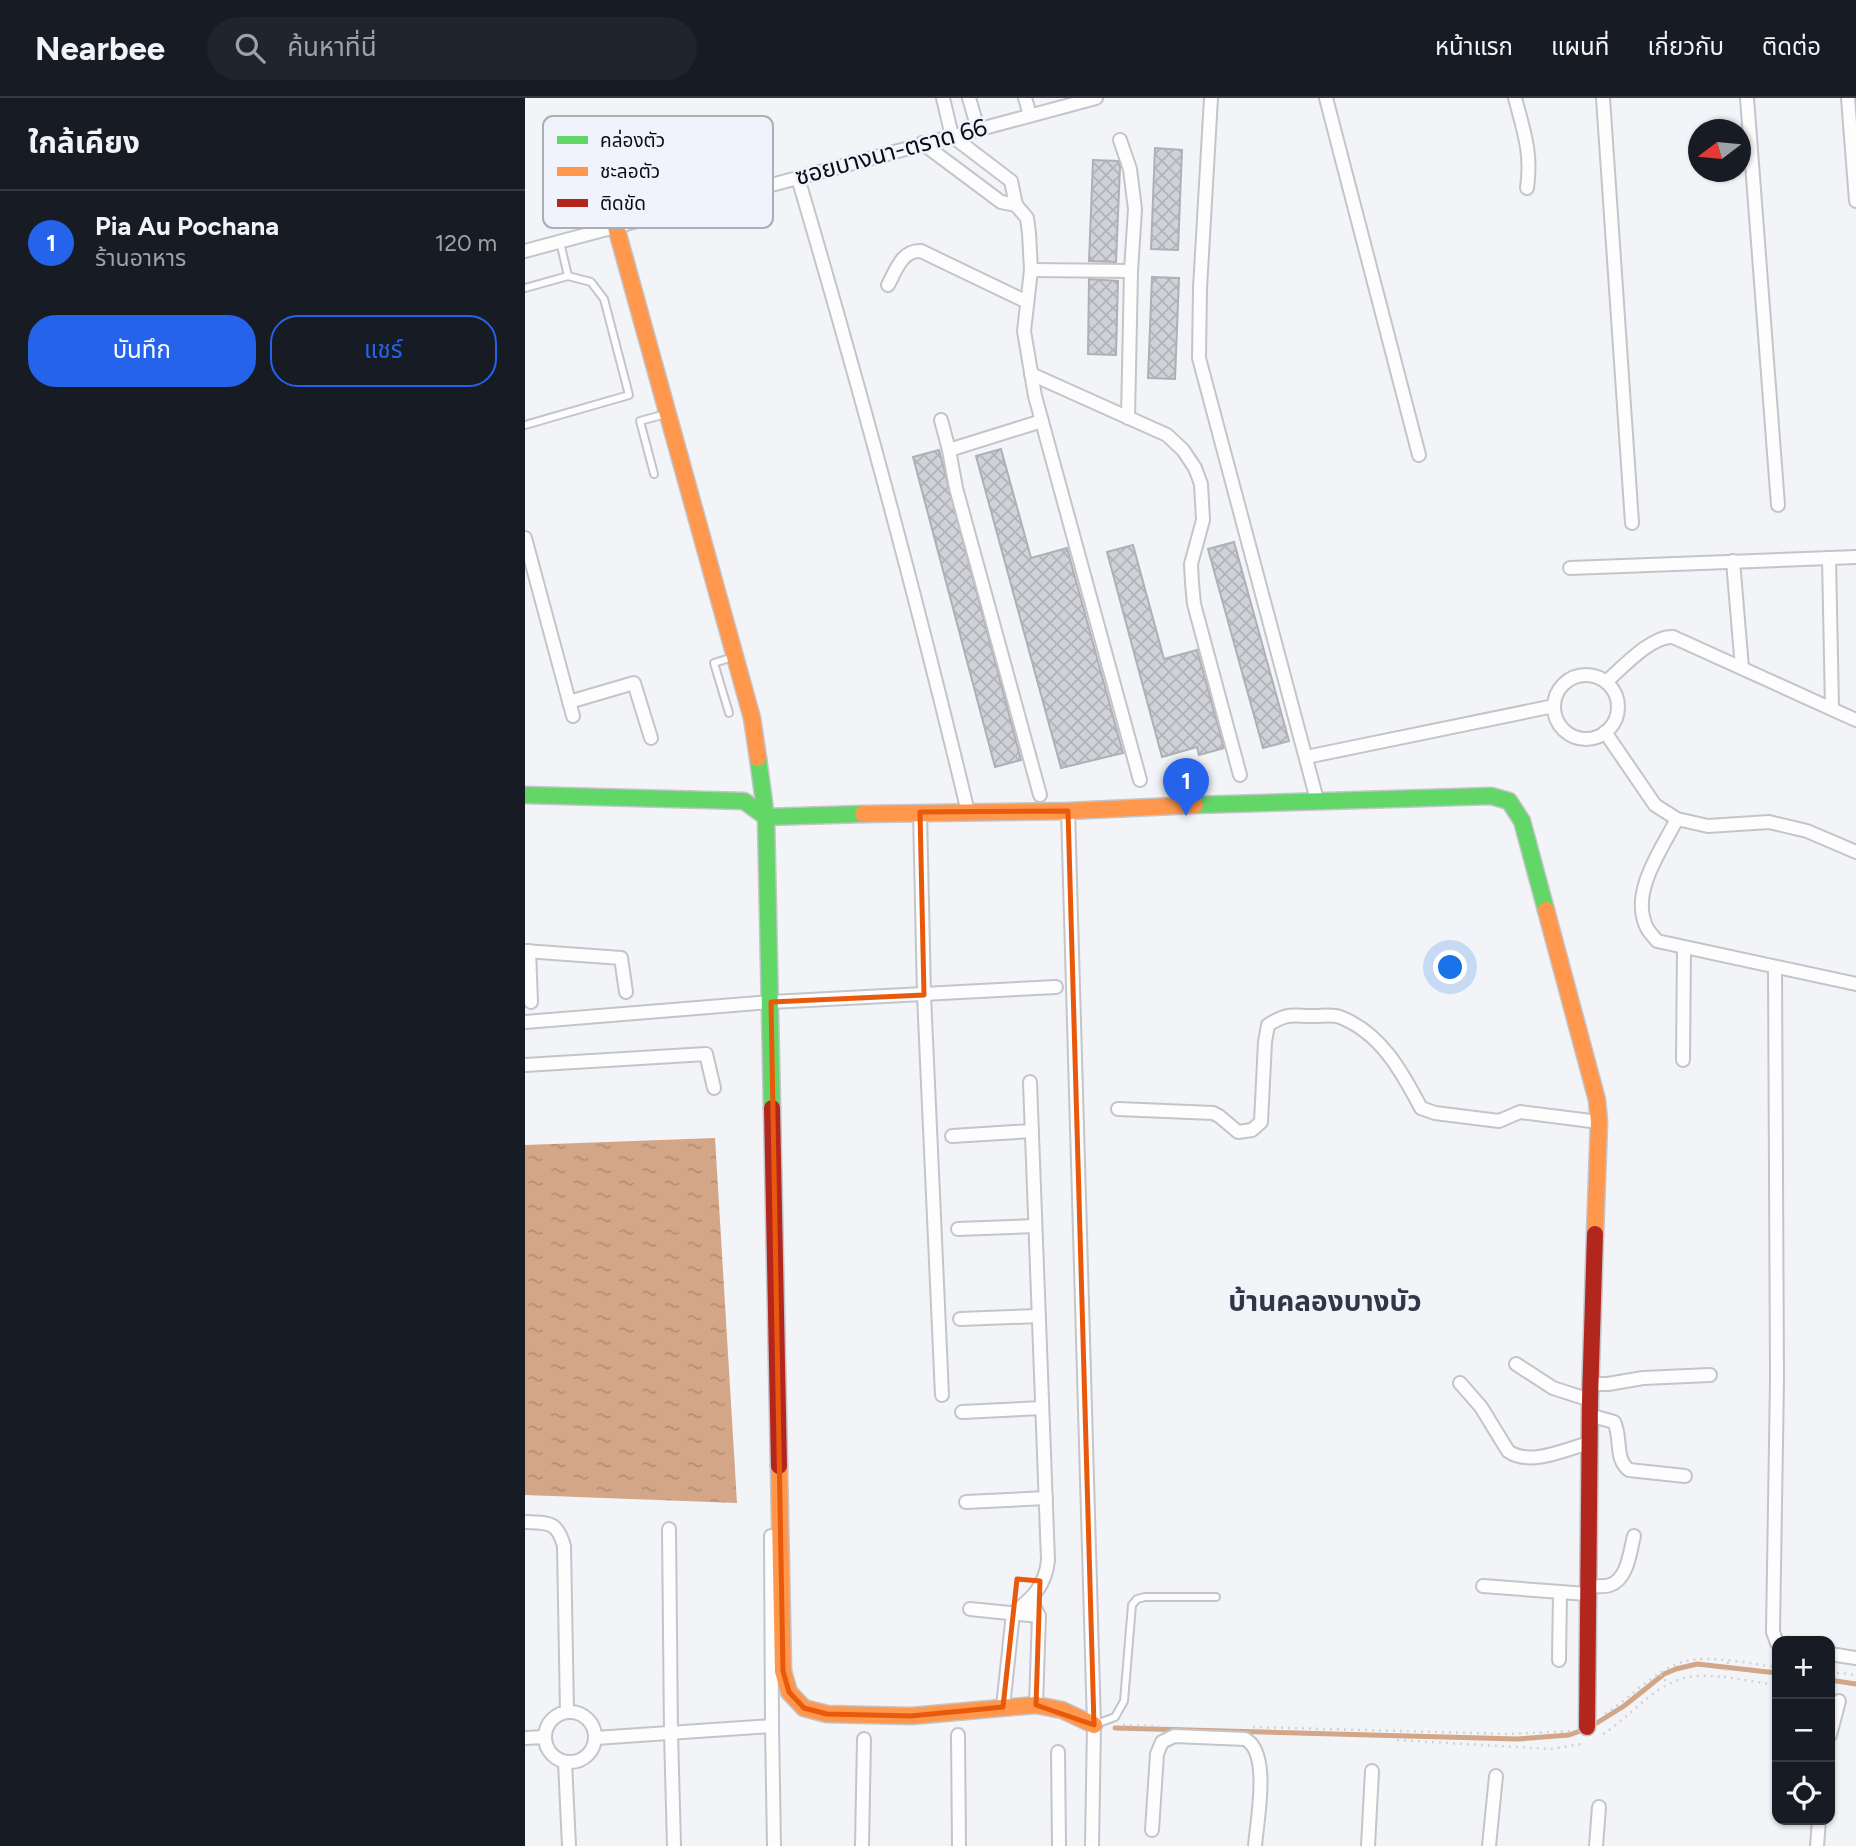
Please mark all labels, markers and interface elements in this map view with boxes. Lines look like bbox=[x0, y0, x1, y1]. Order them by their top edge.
search box bbox=[207, 17, 697, 80]
text: Nearbee bbox=[35, 29, 165, 68]
icon: search bbox=[231, 29, 269, 67]
text: ค้นหาที่นี่ bbox=[287, 31, 377, 63]
text: หน้าแรก bbox=[1435, 32, 1513, 61]
text: แผนที่ bbox=[1551, 32, 1609, 61]
text: เกี่ยวกับ bbox=[1647, 32, 1724, 61]
text: ติดต่อ bbox=[1762, 32, 1821, 61]
street label: ซอยบางนา-ตราด 66 bbox=[792, 112, 990, 191]
legend bbox=[543, 116, 773, 228]
north arrow bbox=[1688, 119, 1751, 182]
text: ใกล้เคียง bbox=[28, 124, 140, 161]
text: คล่องตัว bbox=[600, 129, 665, 152]
text: ชะลอตัว bbox=[600, 160, 660, 183]
text: ติดขัด bbox=[600, 192, 646, 215]
text: Pia Au Pochana bbox=[95, 210, 279, 242]
text: 1 bbox=[46, 229, 56, 257]
text: 120 m bbox=[435, 229, 497, 257]
text: ร้านอาหาร bbox=[95, 244, 186, 272]
button: บันทึก bbox=[28, 315, 256, 387]
button: แชร์ bbox=[270, 315, 497, 387]
pin: 1 bbox=[1163, 758, 1209, 816]
your location bbox=[1433, 950, 1467, 984]
district label: บ้านคลองบางบัว bbox=[1228, 1284, 1422, 1318]
map controls bbox=[1772, 1636, 1835, 1825]
button: + bbox=[1772, 1636, 1835, 1699]
button: − bbox=[1772, 1699, 1835, 1762]
button: locate bbox=[1772, 1762, 1835, 1825]

